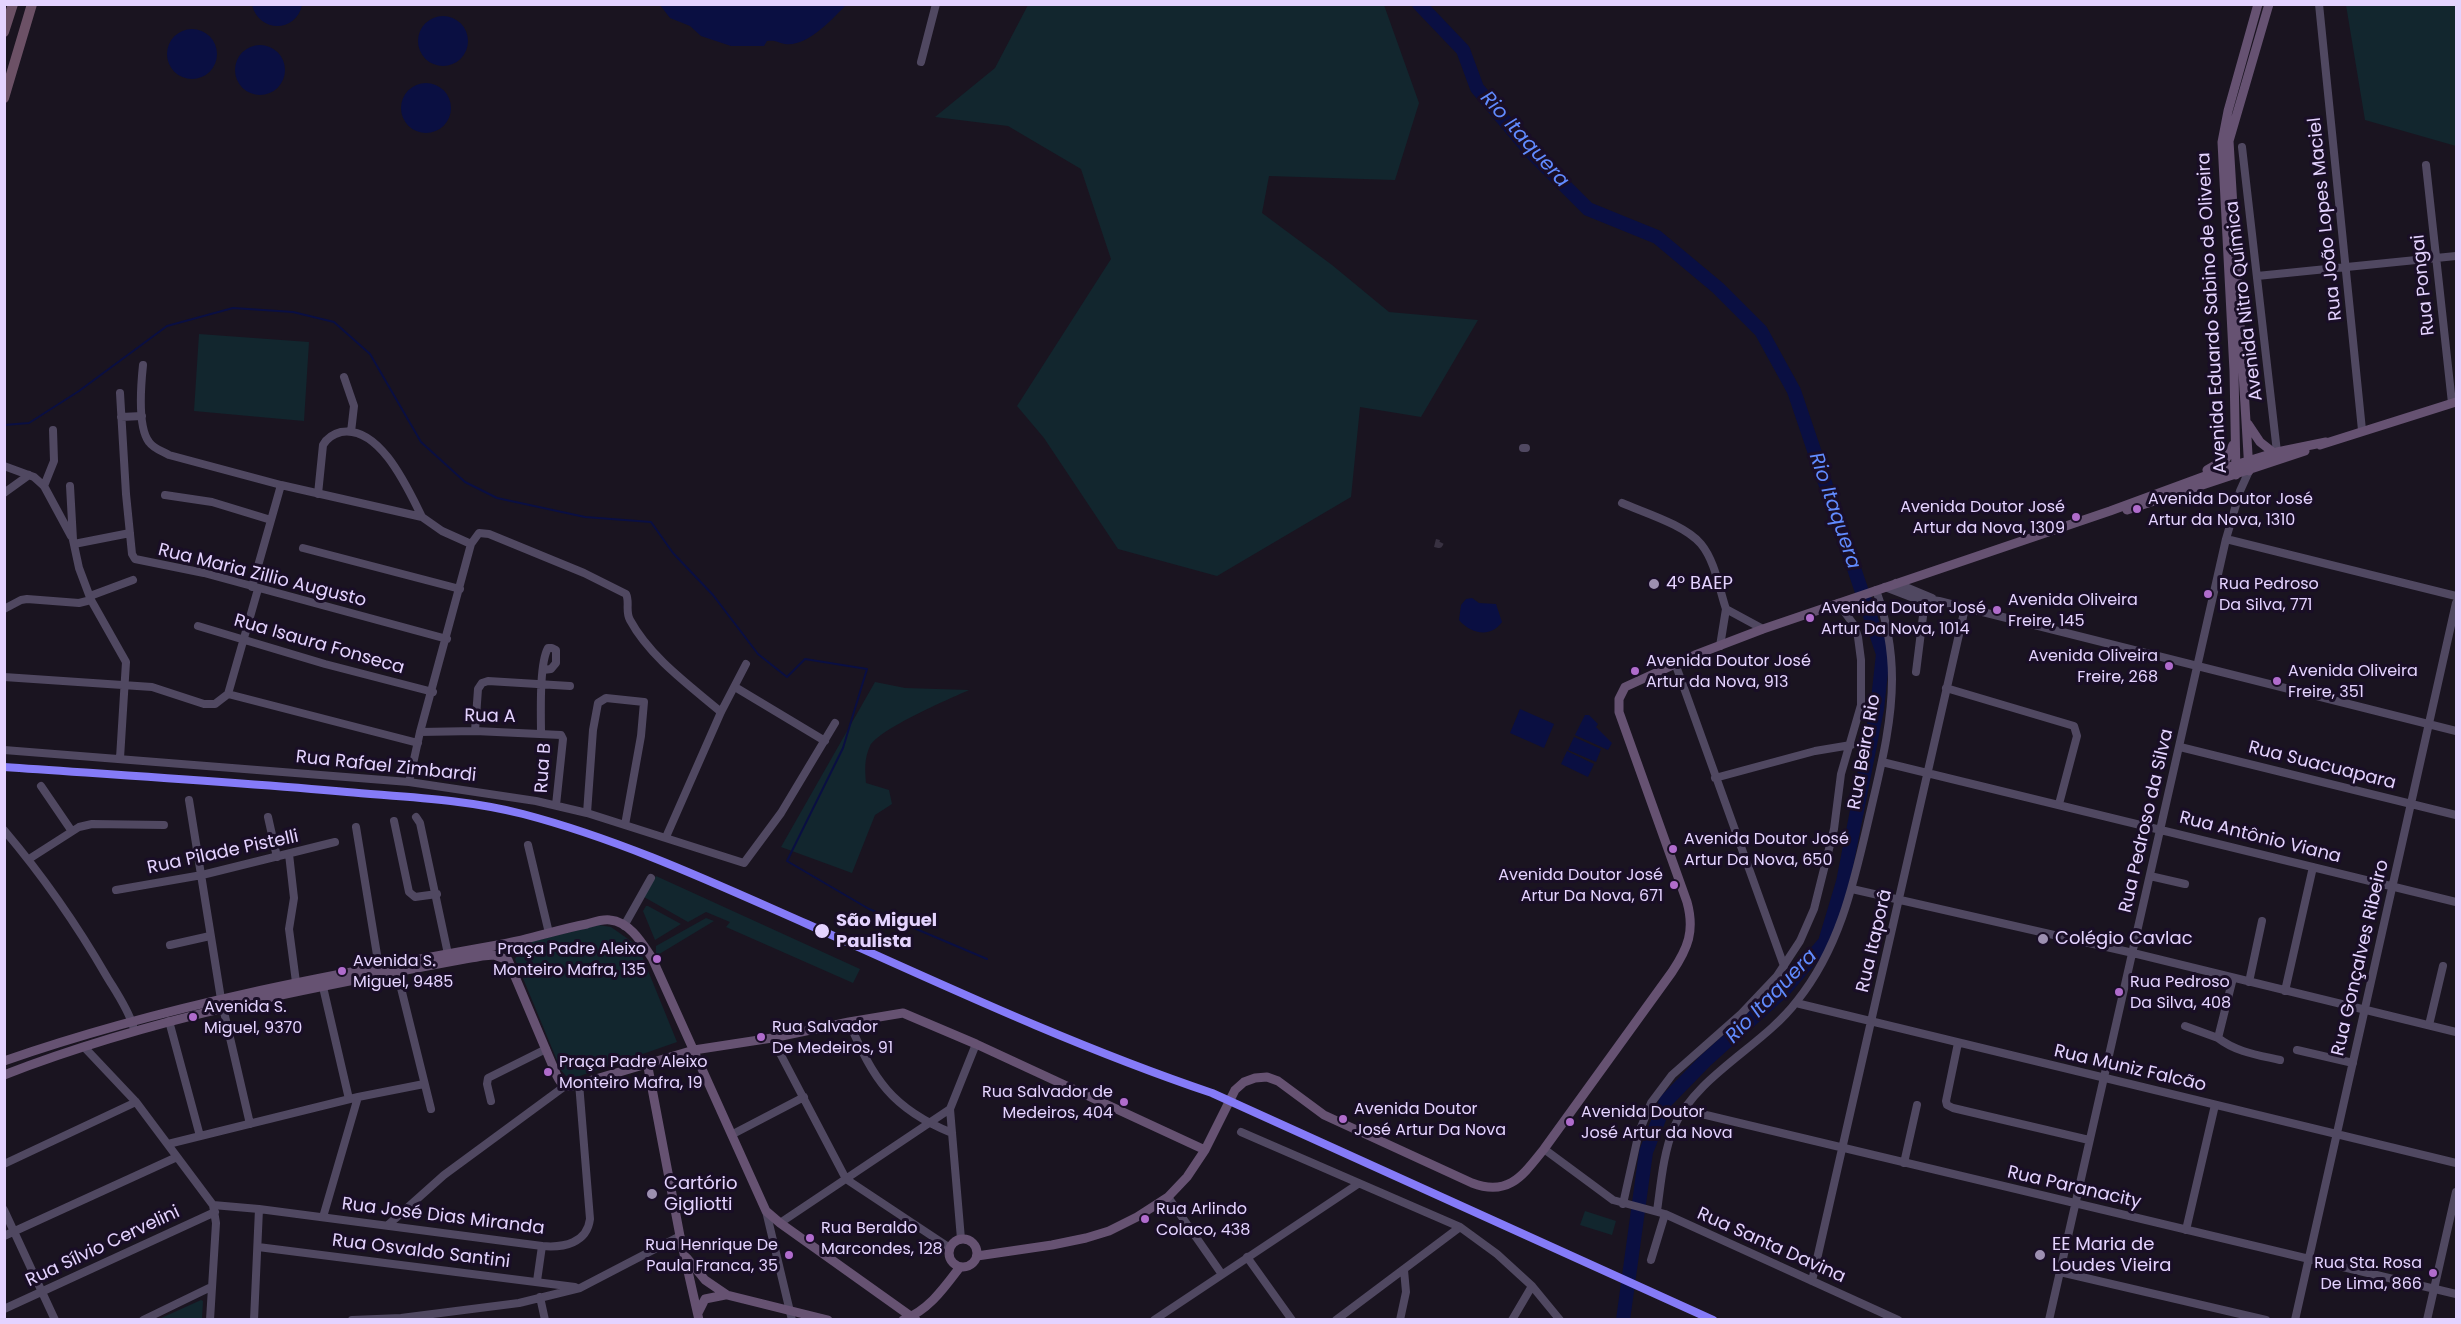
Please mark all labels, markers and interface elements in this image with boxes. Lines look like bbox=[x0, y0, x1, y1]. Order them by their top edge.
water label: Rio Itaquera bbox=[1475, 87, 1573, 193]
street label: Rua João Lopes Maciel bbox=[2305, 116, 2347, 322]
street label: Avenida Eduardo Sabino de Oliveira bbox=[2194, 152, 2232, 474]
street label: Avenida Nitro Química bbox=[2222, 200, 2268, 402]
street label: Rua Pongai bbox=[2408, 233, 2440, 337]
water label: Rio Itaquera bbox=[1803, 450, 1865, 572]
place label: Avenida Doutor José Artur da Nova, 1310 bbox=[2148, 490, 2313, 528]
place label: Avenida Doutor José Artur da Nova, 1309 bbox=[1900, 498, 2065, 536]
marker: Avenida Doutor José Artur da Nova, 1310 bbox=[2131, 503, 2143, 515]
marker: Avenida Doutor José Artur da Nova, 1309 bbox=[2070, 511, 2082, 523]
street label: Rua Maria Zillio Augusto bbox=[156, 540, 368, 612]
place label: 4º BAEP bbox=[1666, 573, 1733, 595]
place label: Rua Pedroso Da Silva, 771 bbox=[2219, 575, 2319, 613]
marker: 4º BAEP bbox=[1647, 577, 1661, 591]
marker: Rua Pedroso Da Silva, 771 bbox=[2202, 588, 2214, 600]
place label: Avenida Oliveira Freire, 145 bbox=[2008, 591, 2138, 629]
place label: Avenida Doutor José Artur Da Nova, 1014 bbox=[1821, 599, 1986, 637]
marker: Avenida Oliveira Freire, 145 bbox=[1991, 604, 2003, 616]
street label: Rua Isaura Fonseca bbox=[231, 610, 407, 680]
marker: Avenida Doutor José Artur Da Nova, 1014 bbox=[1804, 612, 1816, 624]
place label: Avenida Oliveira Freire, 268 bbox=[2028, 647, 2158, 685]
place label: Avenida Doutor José Artur da Nova, 913 bbox=[1646, 652, 1811, 690]
marker: Avenida Oliveira Freire, 268 bbox=[2163, 660, 2175, 672]
place label: Avenida Oliveira Freire, 351 bbox=[2288, 662, 2418, 700]
marker: Avenida Doutor José Artur da Nova, 913 bbox=[1629, 665, 1641, 677]
marker: Avenida Oliveira Freire, 351 bbox=[2271, 675, 2283, 687]
street label: Rua Beira Rio bbox=[1844, 693, 1886, 811]
street label: Rua A bbox=[464, 706, 516, 728]
street label: Rua Pedroso da Silva bbox=[2115, 727, 2179, 915]
street label: Rua Suacuapara bbox=[2246, 737, 2398, 795]
street label: Rua B bbox=[531, 742, 557, 794]
street label: Rua Rafael Zimbardi bbox=[295, 747, 477, 787]
street label: Rua Antônio Viana bbox=[2177, 807, 2343, 869]
street label: Rua Pilade Pistelli bbox=[145, 826, 301, 880]
place label: Avenida Doutor José Artur Da Nova, 650 bbox=[1684, 830, 1849, 868]
marker: Avenida Doutor José Artur Da Nova, 650 bbox=[1667, 843, 1679, 855]
street label: Rua Gonçalves Ribeiro bbox=[2328, 858, 2394, 1058]
place label: Avenida Doutor José Artur Da Nova, 671 bbox=[1498, 866, 1663, 904]
marker: Avenida Doutor José Artur Da Nova, 671 bbox=[1668, 879, 1680, 891]
street label: Rua Itaporâ bbox=[1853, 887, 1897, 995]
place label: São Miguel Paulista bbox=[836, 910, 937, 952]
marker: São Miguel Paulista bbox=[813, 922, 831, 940]
place label: Colégio Cavlac bbox=[2055, 928, 2193, 950]
marker: Colégio Cavlac bbox=[2036, 932, 2050, 946]
place label: Praça Padre Aleixo Monteiro Mafra, 135 bbox=[493, 940, 646, 978]
water label: Rio Itaquera bbox=[1721, 945, 1823, 1049]
place label: Avenida S. Miguel, 9485 bbox=[353, 952, 453, 990]
marker: Praça Padre Aleixo Monteiro Mafra, 135 bbox=[651, 953, 663, 965]
marker: Avenida S. Miguel, 9485 bbox=[336, 965, 348, 977]
place label: Rua Pedroso Da Silva, 408 bbox=[2130, 973, 2231, 1011]
marker: Rua Pedroso Da Silva, 408 bbox=[2113, 986, 2125, 998]
place label: Avenida S. Miguel, 9370 bbox=[204, 998, 302, 1036]
marker: Avenida S. Miguel, 9370 bbox=[187, 1011, 199, 1023]
place label: Rua Salvador De Medeiros, 91 bbox=[772, 1018, 893, 1056]
marker: Rua Salvador De Medeiros, 91 bbox=[755, 1031, 767, 1043]
street label: Rua Muniz Falcão bbox=[2052, 1041, 2208, 1097]
place label: Praça Padre Aleixo Monteiro Mafra, 19 bbox=[559, 1053, 707, 1091]
marker: Praça Padre Aleixo Monteiro Mafra, 19 bbox=[542, 1066, 554, 1078]
place label: Rua Salvador de Medeiros, 404 bbox=[982, 1083, 1113, 1121]
marker: Rua Salvador de Medeiros, 404 bbox=[1118, 1096, 1130, 1108]
place label: Avenida Doutor José Artur Da Nova bbox=[1354, 1100, 1506, 1138]
place label: Avenida Doutor José Artur da Nova bbox=[1581, 1103, 1733, 1141]
marker: Avenida Doutor José Artur Da Nova bbox=[1337, 1113, 1349, 1125]
marker: Avenida Doutor José Artur da Nova bbox=[1564, 1116, 1576, 1128]
street label: Rua Paranacity bbox=[2005, 1162, 2143, 1214]
place label: Cartório Gigliotti bbox=[664, 1173, 738, 1216]
marker: Cartório Gigliotti bbox=[645, 1187, 659, 1201]
street label: Rua José Dias Miranda bbox=[340, 1194, 546, 1240]
place label: Rua Arlindo Colaco, 438 bbox=[1156, 1200, 1250, 1238]
street label: Rua Sílvio Cervelini bbox=[23, 1202, 183, 1292]
street label: Rua Santa Davina bbox=[1693, 1204, 1849, 1288]
marker: Rua Arlindo Colaco, 438 bbox=[1139, 1213, 1151, 1225]
place label: Rua Beraldo Marcondes, 128 bbox=[821, 1219, 943, 1257]
street label: Rua Osvaldo Santini bbox=[331, 1230, 511, 1274]
marker: Rua Beraldo Marcondes, 128 bbox=[804, 1232, 816, 1244]
place label: EE Maria de Loudes Vieira bbox=[2052, 1234, 2171, 1276]
place label: Rua Henrique De Paula Franca, 35 bbox=[645, 1236, 778, 1274]
marker: EE Maria de Loudes Vieira bbox=[2033, 1248, 2047, 1262]
marker: Rua Henrique De Paula Franca, 35 bbox=[783, 1249, 795, 1261]
place label: Rua Sta. Rosa De Lima, 866 bbox=[2314, 1254, 2422, 1292]
marker: Rua Sta. Rosa De Lima, 866 bbox=[2427, 1267, 2439, 1279]

